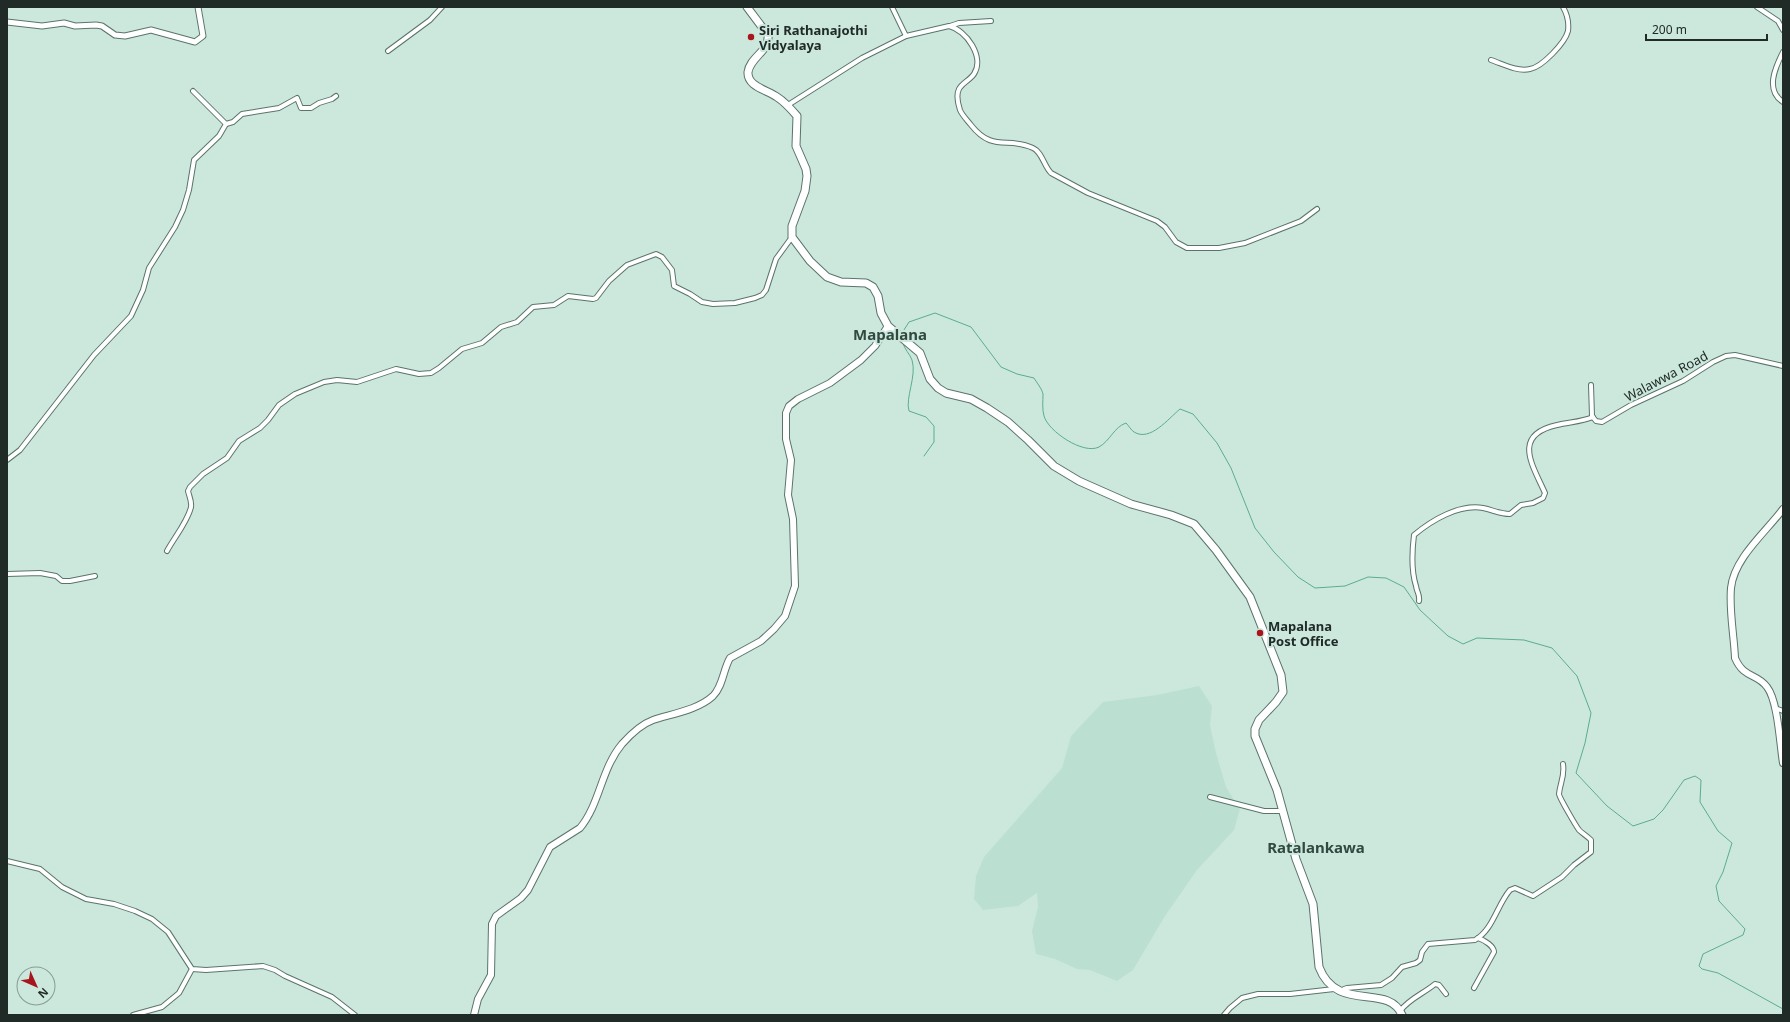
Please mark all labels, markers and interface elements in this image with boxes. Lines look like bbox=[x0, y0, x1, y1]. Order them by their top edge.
scale bar bbox=[1646, 16, 1767, 42]
place label: Siri Rathanajothi Vidyalaya bbox=[759, 21, 868, 54]
text: 200 m bbox=[1652, 21, 1687, 38]
marker: Siri Rathanajothi Vidyalaya bbox=[746, 32, 756, 42]
district label: Mapalana bbox=[853, 324, 927, 344]
street label: Walawwa Road bbox=[1621, 346, 1711, 406]
place label: Mapalana Post Office bbox=[1268, 617, 1339, 650]
marker: Mapalana Post Office bbox=[1255, 628, 1265, 638]
district label: Ratalankawa bbox=[1267, 837, 1365, 857]
north arrow bbox=[16, 966, 56, 1006]
text: N bbox=[35, 985, 52, 1002]

